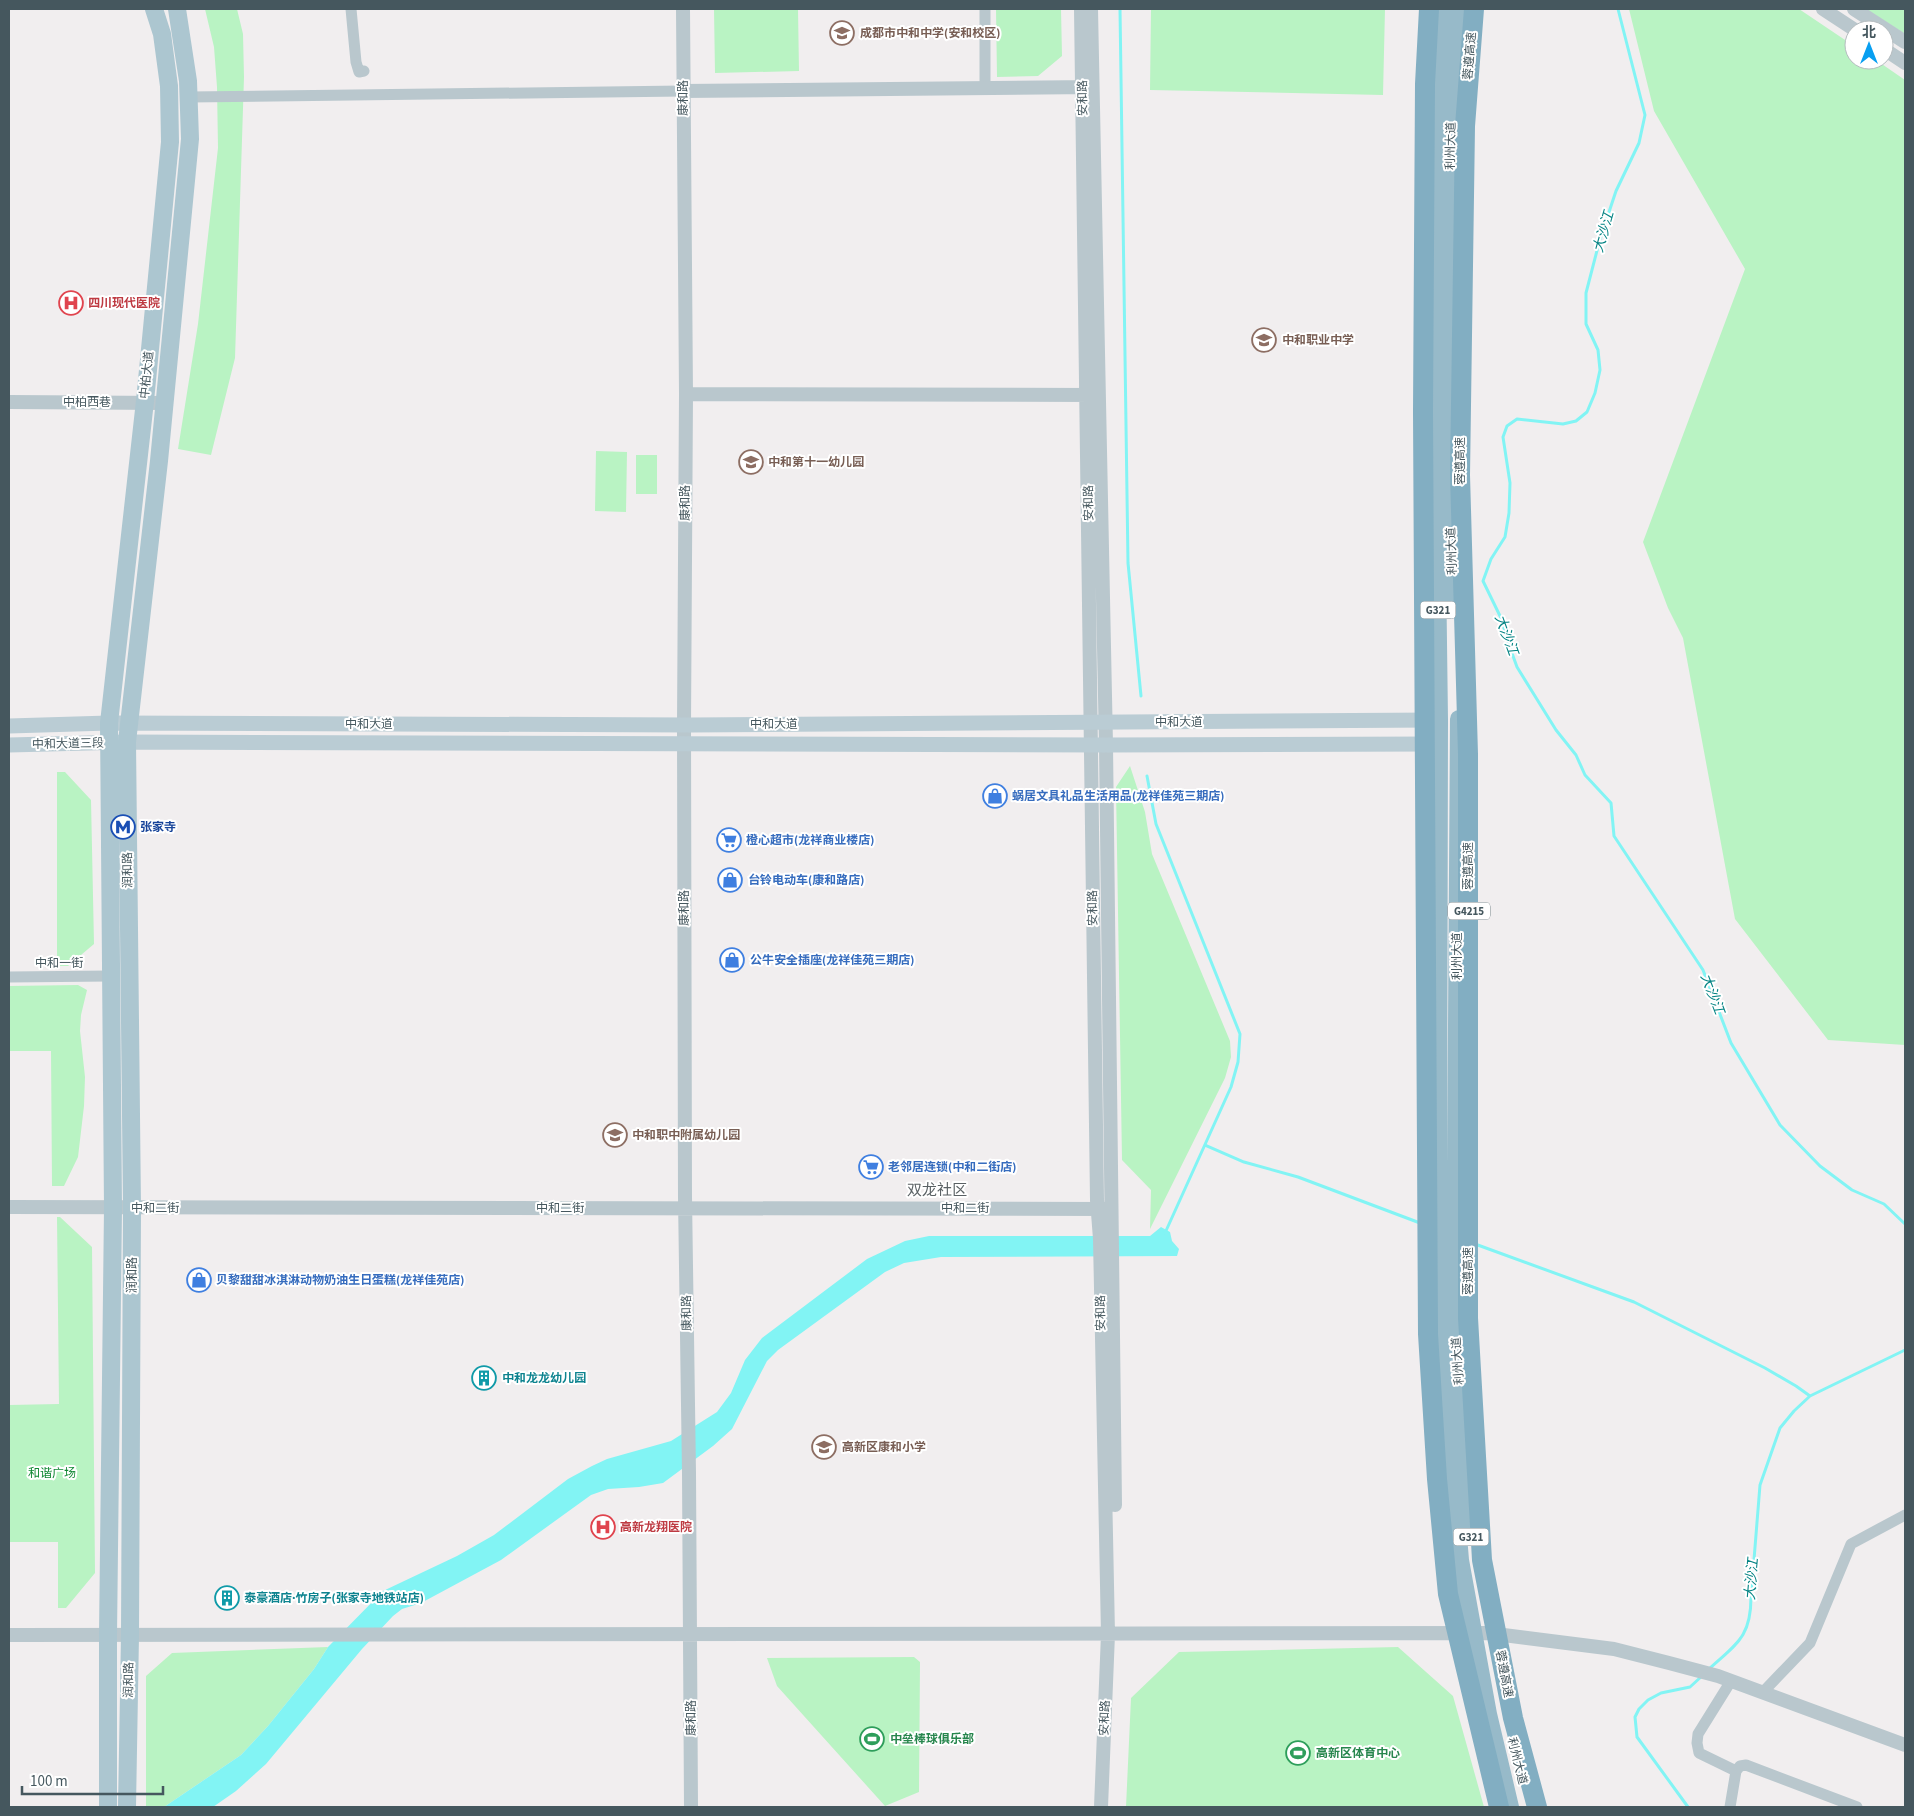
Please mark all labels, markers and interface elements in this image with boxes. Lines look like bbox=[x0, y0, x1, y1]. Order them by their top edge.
school or university icon: 成都市中和中学(安和校区) bbox=[829, 20, 855, 46]
north arrow bbox=[1844, 20, 1894, 70]
text: 北 bbox=[1862, 23, 1876, 43]
place label: 成都市中和中学(安和校区) bbox=[860, 25, 1000, 42]
street label: 蓉遵高速 bbox=[1459, 31, 1481, 81]
street label: 康和路 bbox=[675, 80, 692, 116]
street label: 安和路 bbox=[1074, 80, 1092, 116]
street label: 利州大道 bbox=[1442, 122, 1460, 170]
water label: 大沙江 bbox=[1589, 207, 1620, 255]
hospital icon: 四川现代医院 bbox=[58, 290, 84, 316]
place label: 四川现代医院 bbox=[88, 295, 160, 312]
school or university icon: 中和职业中学 bbox=[1251, 327, 1277, 353]
place label: 中和职业中学 bbox=[1282, 332, 1354, 349]
street label: 中柏大道 bbox=[136, 350, 158, 400]
street label: 中柏西巷 bbox=[63, 394, 111, 411]
street label: 蓉遵高速 bbox=[1452, 437, 1469, 485]
school or university icon: 中和第十一幼儿园 bbox=[738, 449, 764, 475]
place label: 中和第十一幼儿园 bbox=[768, 454, 864, 471]
street label: 康和路 bbox=[677, 485, 694, 521]
street label: 安和路 bbox=[1080, 485, 1098, 521]
street label: 利州大道 bbox=[1443, 527, 1461, 575]
road number: G321 bbox=[1420, 602, 1456, 618]
water label: 大沙江 bbox=[1489, 612, 1523, 660]
street label: 中和大道 bbox=[1155, 714, 1203, 731]
street label: 中和大道 bbox=[345, 716, 393, 733]
street label: 中和大道 bbox=[750, 716, 798, 733]
street label: 中和大道三段 bbox=[32, 735, 104, 753]
shop icon: 蜗居文具礼品生活用品(龙祥佳苑三期店) bbox=[982, 783, 1008, 809]
place label: 蜗居文具礼品生活用品(龙祥佳苑三期店) bbox=[1012, 788, 1224, 805]
metro station icon: 张家寺 bbox=[110, 814, 136, 840]
place label: 张家寺 bbox=[140, 819, 176, 836]
supermarket icon: 橙心超市(龙祥商业楼店) bbox=[716, 827, 742, 853]
place label: 橙心超市(龙祥商业楼店) bbox=[746, 832, 874, 849]
street label: 蓉遵高速 bbox=[1460, 842, 1477, 890]
street label: 润和路 bbox=[119, 852, 137, 888]
shop icon: 台铃电动车(康和路店) bbox=[717, 867, 743, 893]
place label: 台铃电动车(康和路店) bbox=[748, 872, 864, 889]
street label: 康和路 bbox=[676, 890, 693, 926]
street label: 安和路 bbox=[1084, 890, 1102, 926]
road number: G4215 bbox=[1448, 902, 1490, 919]
street label: 利州大道 bbox=[1449, 932, 1466, 980]
shop icon: 公牛安全插座(龙祥佳苑三期店) bbox=[719, 947, 745, 973]
place label: 公牛安全插座(龙祥佳苑三期店) bbox=[750, 952, 914, 969]
street label: 中和一街 bbox=[35, 955, 83, 972]
water label: 大沙江 bbox=[1695, 971, 1730, 1019]
school or university icon: 中和职中附属幼儿园 bbox=[602, 1122, 628, 1148]
place label: 中和职中附属幼儿园 bbox=[632, 1127, 740, 1144]
supermarket icon: 老邻居连锁(中和二街店) bbox=[858, 1154, 884, 1180]
place label: 老邻居连锁(中和二街店) bbox=[888, 1159, 1016, 1176]
district label: 双龙社区 bbox=[907, 1180, 967, 1201]
street label: 中和二街 bbox=[131, 1200, 179, 1217]
street label: 中和二街 bbox=[536, 1200, 584, 1217]
street label: 中和二街 bbox=[941, 1200, 989, 1217]
street label: 蓉遵高速 bbox=[1460, 1247, 1477, 1295]
street label: 润和路 bbox=[124, 1257, 141, 1293]
shop icon: 贝黎甜甜冰淇淋动物奶油生日蛋糕(龙祥佳苑店) bbox=[186, 1267, 212, 1293]
place label: 贝黎甜甜冰淇淋动物奶油生日蛋糕(龙祥佳苑店) bbox=[216, 1272, 464, 1289]
street label: 康和路 bbox=[678, 1295, 696, 1331]
street label: 安和路 bbox=[1092, 1295, 1110, 1331]
street label: 利州大道 bbox=[1448, 1336, 1468, 1386]
building icon: 中和龙龙幼儿园 bbox=[471, 1365, 497, 1391]
place label: 中和龙龙幼儿园 bbox=[502, 1370, 586, 1387]
school or university icon: 高新区康和小学 bbox=[811, 1434, 837, 1460]
place label: 高新区康和小学 bbox=[842, 1439, 926, 1456]
park label: 和谐广场 bbox=[28, 1465, 76, 1482]
hospital icon: 高新龙翔医院 bbox=[590, 1514, 616, 1540]
place label: 高新龙翔医院 bbox=[620, 1519, 692, 1536]
road number: G321 bbox=[1454, 1528, 1488, 1545]
water label: 大沙江 bbox=[1740, 1555, 1764, 1601]
building icon: 泰豪酒店·竹房子(张家寺地铁站店) bbox=[214, 1585, 240, 1611]
place label: 泰豪酒店·竹房子(张家寺地铁站店) bbox=[244, 1590, 424, 1607]
street label: 蓉遵高速 bbox=[1491, 1649, 1517, 1699]
street label: 润和路 bbox=[120, 1662, 138, 1698]
street label: 康和路 bbox=[683, 1700, 700, 1736]
street label: 安和路 bbox=[1096, 1700, 1114, 1736]
sports icon: 中垒棒球俱乐部 bbox=[859, 1726, 885, 1752]
place label: 中垒棒球俱乐部 bbox=[890, 1731, 974, 1748]
street label: 利州大道 bbox=[1503, 1736, 1531, 1786]
sports icon: 高新区体育中心 bbox=[1285, 1740, 1311, 1766]
place label: 高新区体育中心 bbox=[1316, 1745, 1400, 1762]
scale bar bbox=[22, 1764, 164, 1796]
text: 100 m bbox=[30, 1771, 68, 1792]

